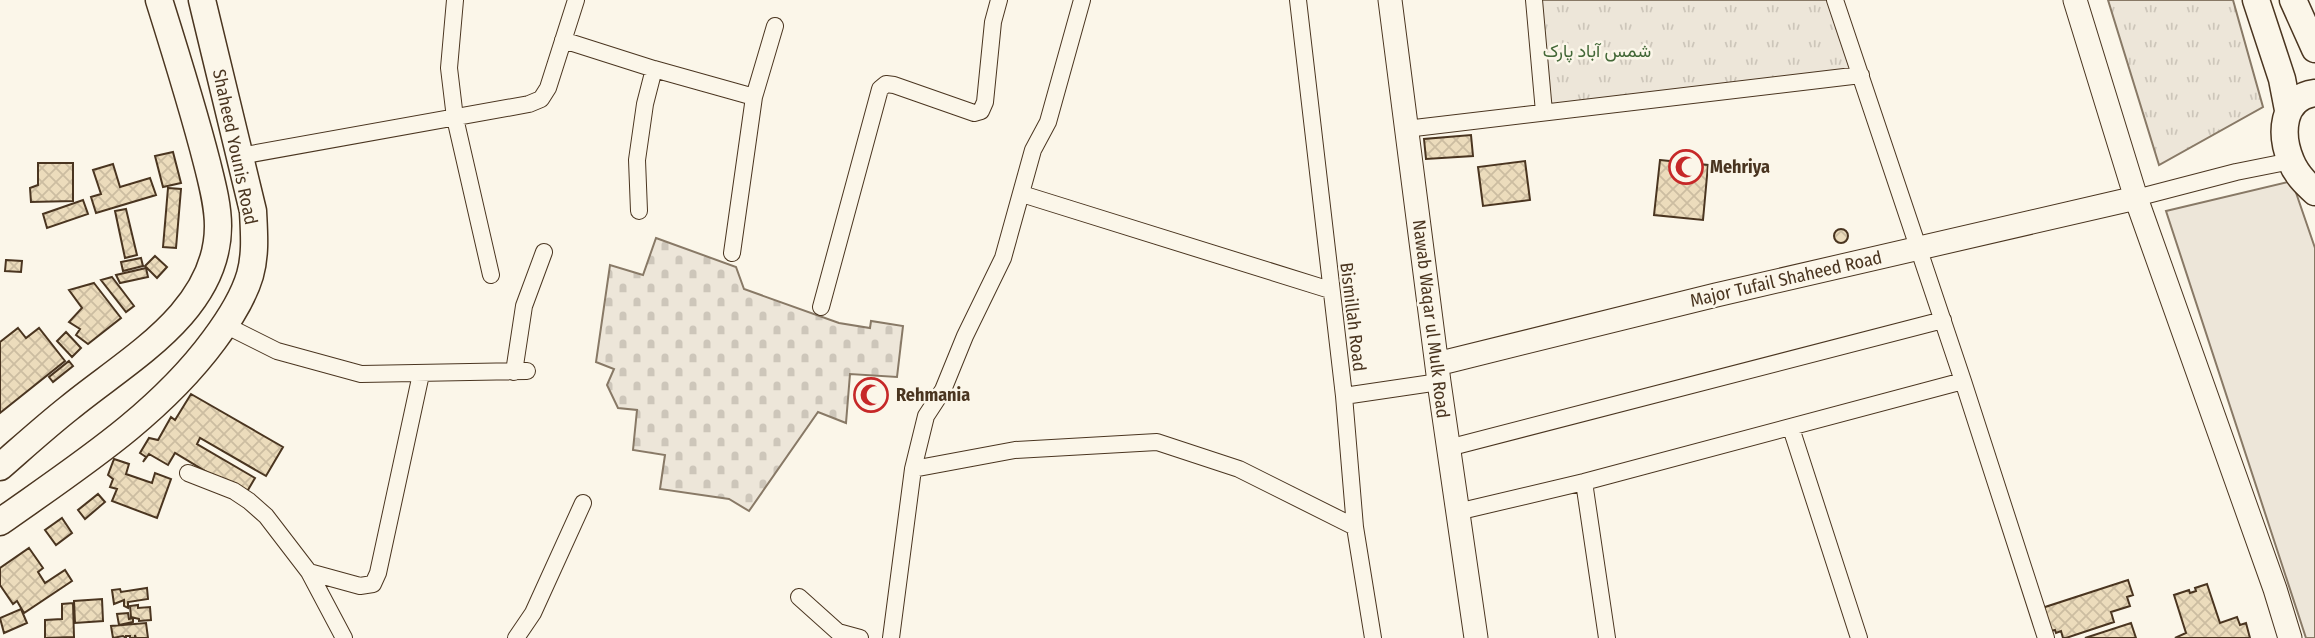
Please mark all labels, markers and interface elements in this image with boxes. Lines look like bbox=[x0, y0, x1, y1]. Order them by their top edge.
park label: شمس آباد پارک bbox=[1543, 40, 1651, 63]
street label: Shaheed Younis Road bbox=[208, 67, 262, 227]
mosque icon: Mehriya bbox=[1667, 148, 1705, 186]
place label: Mehriya bbox=[1710, 156, 1770, 178]
street label: Nawab Waqar ul Mulk Road bbox=[1408, 218, 1454, 420]
street label: Major Tufail Shaheed Road bbox=[1688, 246, 1884, 312]
street label: Bismillah Road bbox=[1335, 261, 1371, 373]
mosque icon: Rehmania bbox=[852, 376, 890, 414]
place label: Rehmania bbox=[896, 384, 970, 406]

